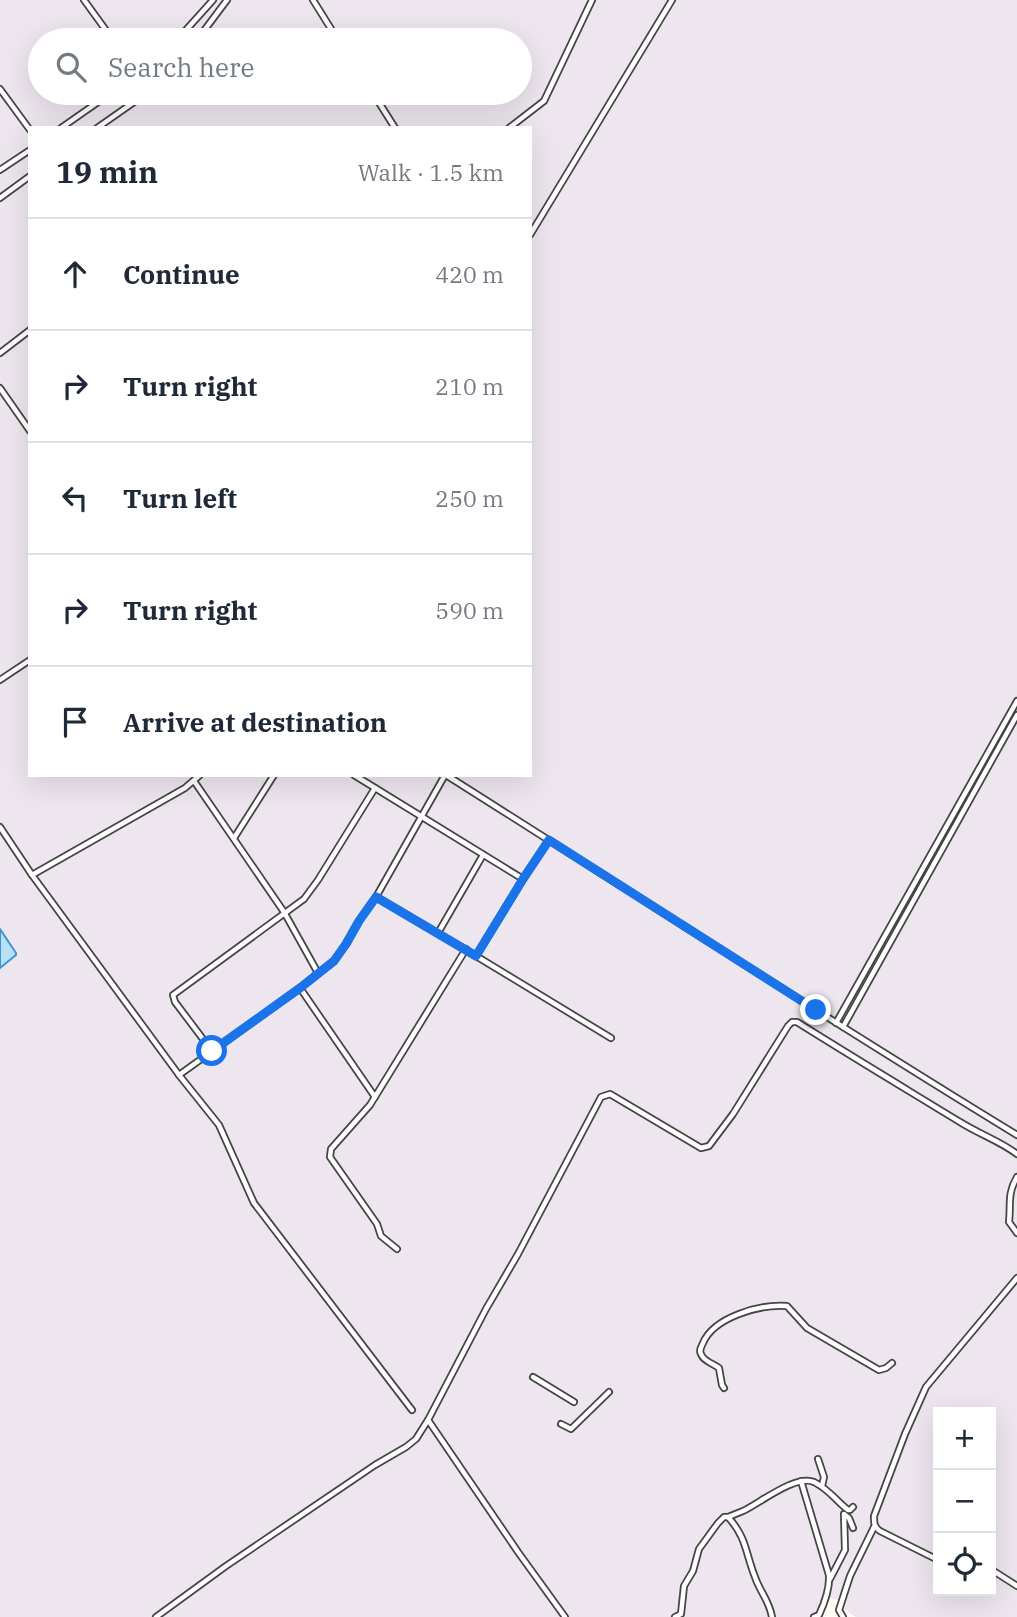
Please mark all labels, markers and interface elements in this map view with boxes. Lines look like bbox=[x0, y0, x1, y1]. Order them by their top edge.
search box bbox=[28, 28, 532, 105]
icon: search bbox=[52, 48, 90, 86]
text: Search here bbox=[108, 50, 254, 84]
text: 19 min bbox=[56, 152, 158, 191]
text: Walk · 1.5 km bbox=[358, 157, 504, 187]
icon: ahead bbox=[56, 255, 94, 293]
text: Continue bbox=[123, 257, 240, 291]
text: 420 m bbox=[435, 259, 504, 289]
icon: right bbox=[56, 367, 94, 405]
text: Turn right bbox=[123, 369, 257, 403]
text: 210 m bbox=[435, 371, 504, 401]
icon: left bbox=[56, 479, 94, 517]
text: Turn left bbox=[123, 481, 237, 515]
text: 250 m bbox=[435, 483, 504, 513]
icon: right bbox=[56, 591, 94, 629]
text: Turn right bbox=[123, 593, 257, 627]
text: 590 m bbox=[435, 595, 504, 625]
icon: arrive bbox=[56, 703, 94, 741]
text: Arrive at destination bbox=[123, 705, 387, 739]
route end bbox=[800, 994, 831, 1025]
route start bbox=[196, 1035, 227, 1066]
map controls bbox=[933, 1407, 996, 1596]
button: + bbox=[933, 1407, 996, 1470]
button: − bbox=[933, 1470, 996, 1533]
button: locate bbox=[933, 1533, 996, 1596]

